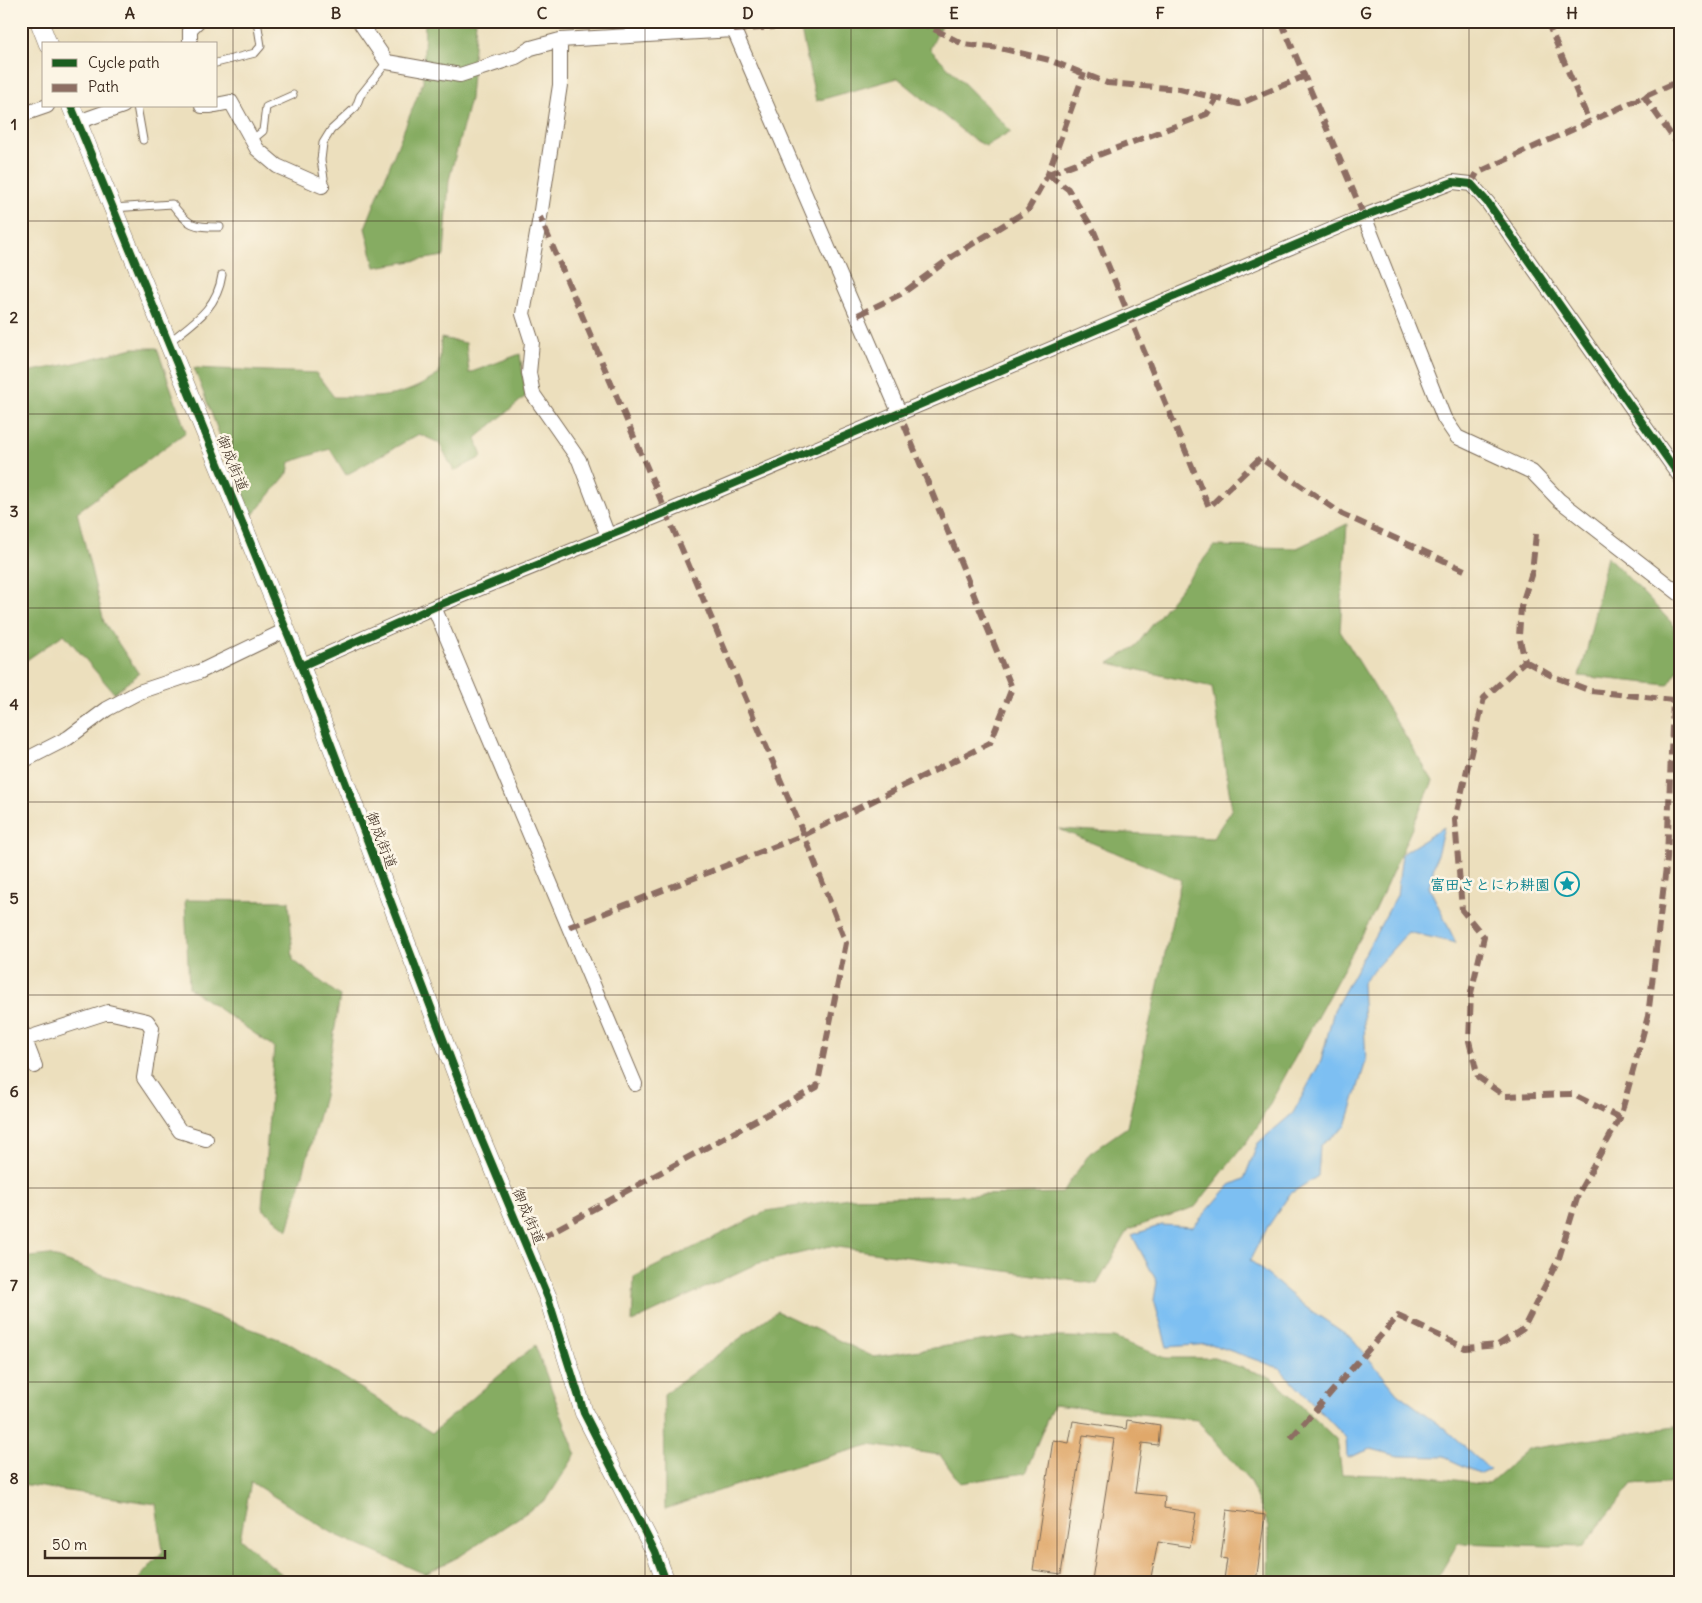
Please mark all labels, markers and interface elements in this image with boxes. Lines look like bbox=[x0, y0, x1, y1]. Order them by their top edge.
text: A bbox=[125, 3, 135, 23]
text: B bbox=[331, 3, 342, 23]
text: C bbox=[537, 3, 548, 23]
text: D bbox=[742, 3, 754, 23]
text: E bbox=[949, 3, 959, 23]
text: F bbox=[1155, 3, 1165, 23]
text: G bbox=[1360, 3, 1372, 23]
text: H bbox=[1566, 3, 1578, 23]
legend bbox=[42, 42, 218, 108]
text: Cycle path bbox=[88, 53, 160, 72]
text: Path bbox=[88, 77, 119, 96]
text: 1 bbox=[11, 114, 17, 134]
text: 2 bbox=[10, 307, 19, 327]
street label: 御成街道 bbox=[213, 432, 253, 494]
text: 3 bbox=[9, 501, 19, 521]
text: 4 bbox=[9, 694, 19, 714]
street label: 御成街道 bbox=[362, 809, 402, 871]
place icon: 富田さとにわ耕園 bbox=[1554, 871, 1580, 897]
place label: 富田さとにわ耕園 bbox=[1430, 875, 1550, 894]
text: 5 bbox=[9, 888, 19, 908]
text: 6 bbox=[9, 1081, 19, 1101]
street label: 御成街道 bbox=[509, 1185, 549, 1247]
text: 7 bbox=[10, 1275, 18, 1295]
text: 8 bbox=[9, 1468, 19, 1488]
scale bar bbox=[45, 1528, 165, 1560]
text: 50 m bbox=[52, 1535, 87, 1554]

